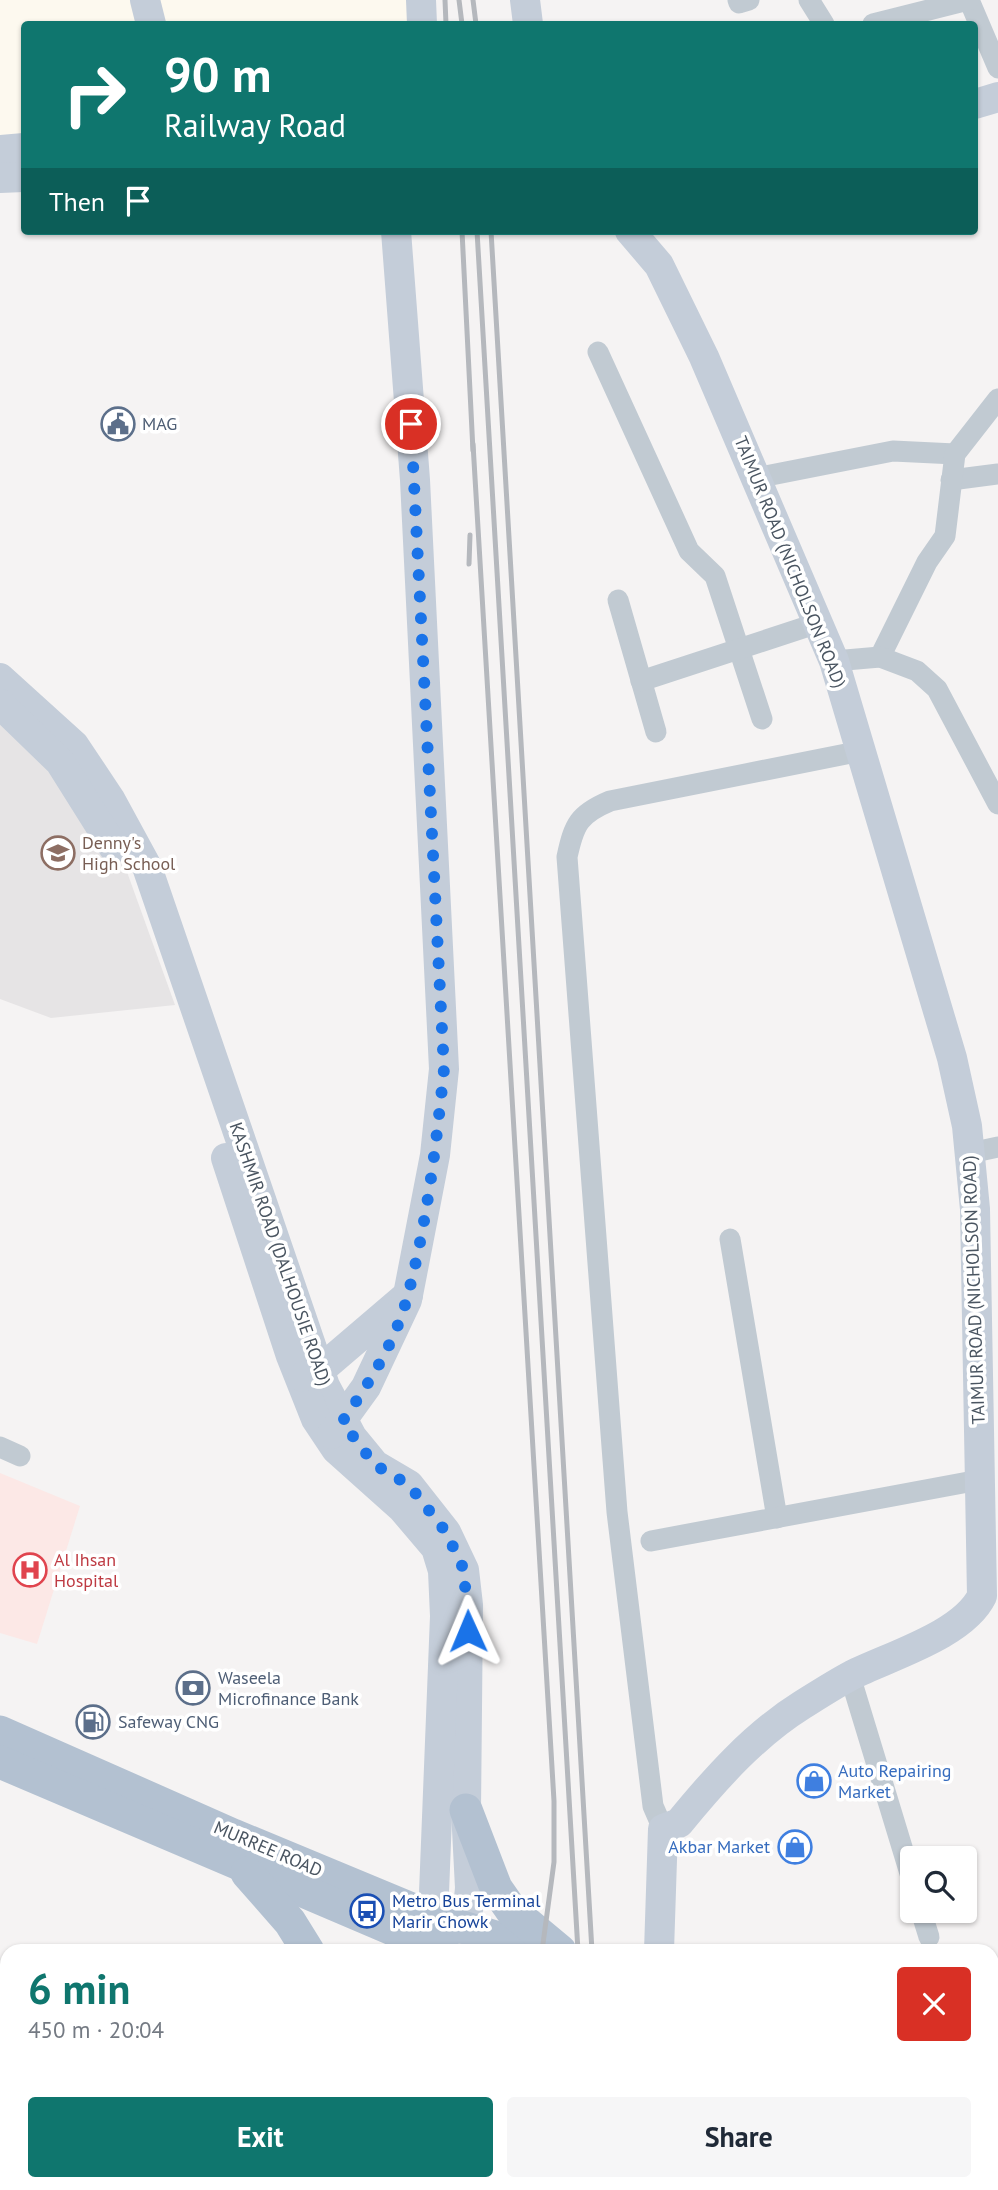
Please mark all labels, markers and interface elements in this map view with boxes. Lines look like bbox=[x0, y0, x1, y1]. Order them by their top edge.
text: 90 m bbox=[164, 42, 271, 106]
icon: right bbox=[49, 49, 140, 140]
text: Railway Road bbox=[164, 104, 346, 146]
icon: arrive bbox=[119, 182, 157, 220]
text: Then bbox=[49, 185, 105, 218]
pin bbox=[381, 394, 441, 454]
public building icon: MAG bbox=[99, 405, 137, 443]
icon: arrive bbox=[392, 405, 430, 443]
place label: MAG bbox=[142, 412, 177, 435]
street label: TAIMUR ROAD (NICHOLSON ROAD) bbox=[729, 433, 852, 691]
place label: Denny's High School bbox=[82, 831, 176, 875]
school or university icon: Denny's High School bbox=[39, 834, 77, 872]
street label: KASHMIR ROAD (DALHOUSIE ROAD) bbox=[224, 1119, 336, 1389]
street label: TAIMUR ROAD (NICHOLSON ROAD) bbox=[957, 1155, 990, 1425]
place label: Al Ihsan Hospital bbox=[54, 1548, 119, 1592]
hospital icon: Al Ihsan Hospital bbox=[11, 1551, 49, 1589]
position arrow bbox=[431, 1594, 505, 1668]
place label: Waseela Microfinance Bank bbox=[218, 1666, 359, 1710]
bank icon: Waseela Microfinance Bank bbox=[174, 1669, 212, 1707]
fuel station icon: Safeway CNG bbox=[74, 1703, 112, 1741]
place label: Safeway CNG bbox=[118, 1710, 219, 1733]
place label: Auto Repairing Market bbox=[838, 1759, 952, 1803]
shop icon: Auto Repairing Market bbox=[795, 1762, 833, 1800]
street label: MURREE ROAD bbox=[211, 1815, 326, 1882]
shop icon: Akbar Market bbox=[776, 1828, 814, 1866]
place label: Akbar Market bbox=[668, 1835, 770, 1858]
map controls bbox=[900, 1846, 977, 1923]
button: search bbox=[900, 1846, 977, 1923]
place label: Metro Bus Terminal Marir Chowk bbox=[392, 1889, 541, 1933]
bus stop icon: Metro Bus Terminal Marir Chowk bbox=[348, 1892, 386, 1930]
text: 6 min bbox=[28, 1961, 130, 2016]
button: close bbox=[897, 1967, 971, 2041]
text: 450 m · 20:04 bbox=[28, 2015, 164, 2044]
button: Exit bbox=[28, 2097, 493, 2177]
button: Share bbox=[507, 2097, 971, 2177]

